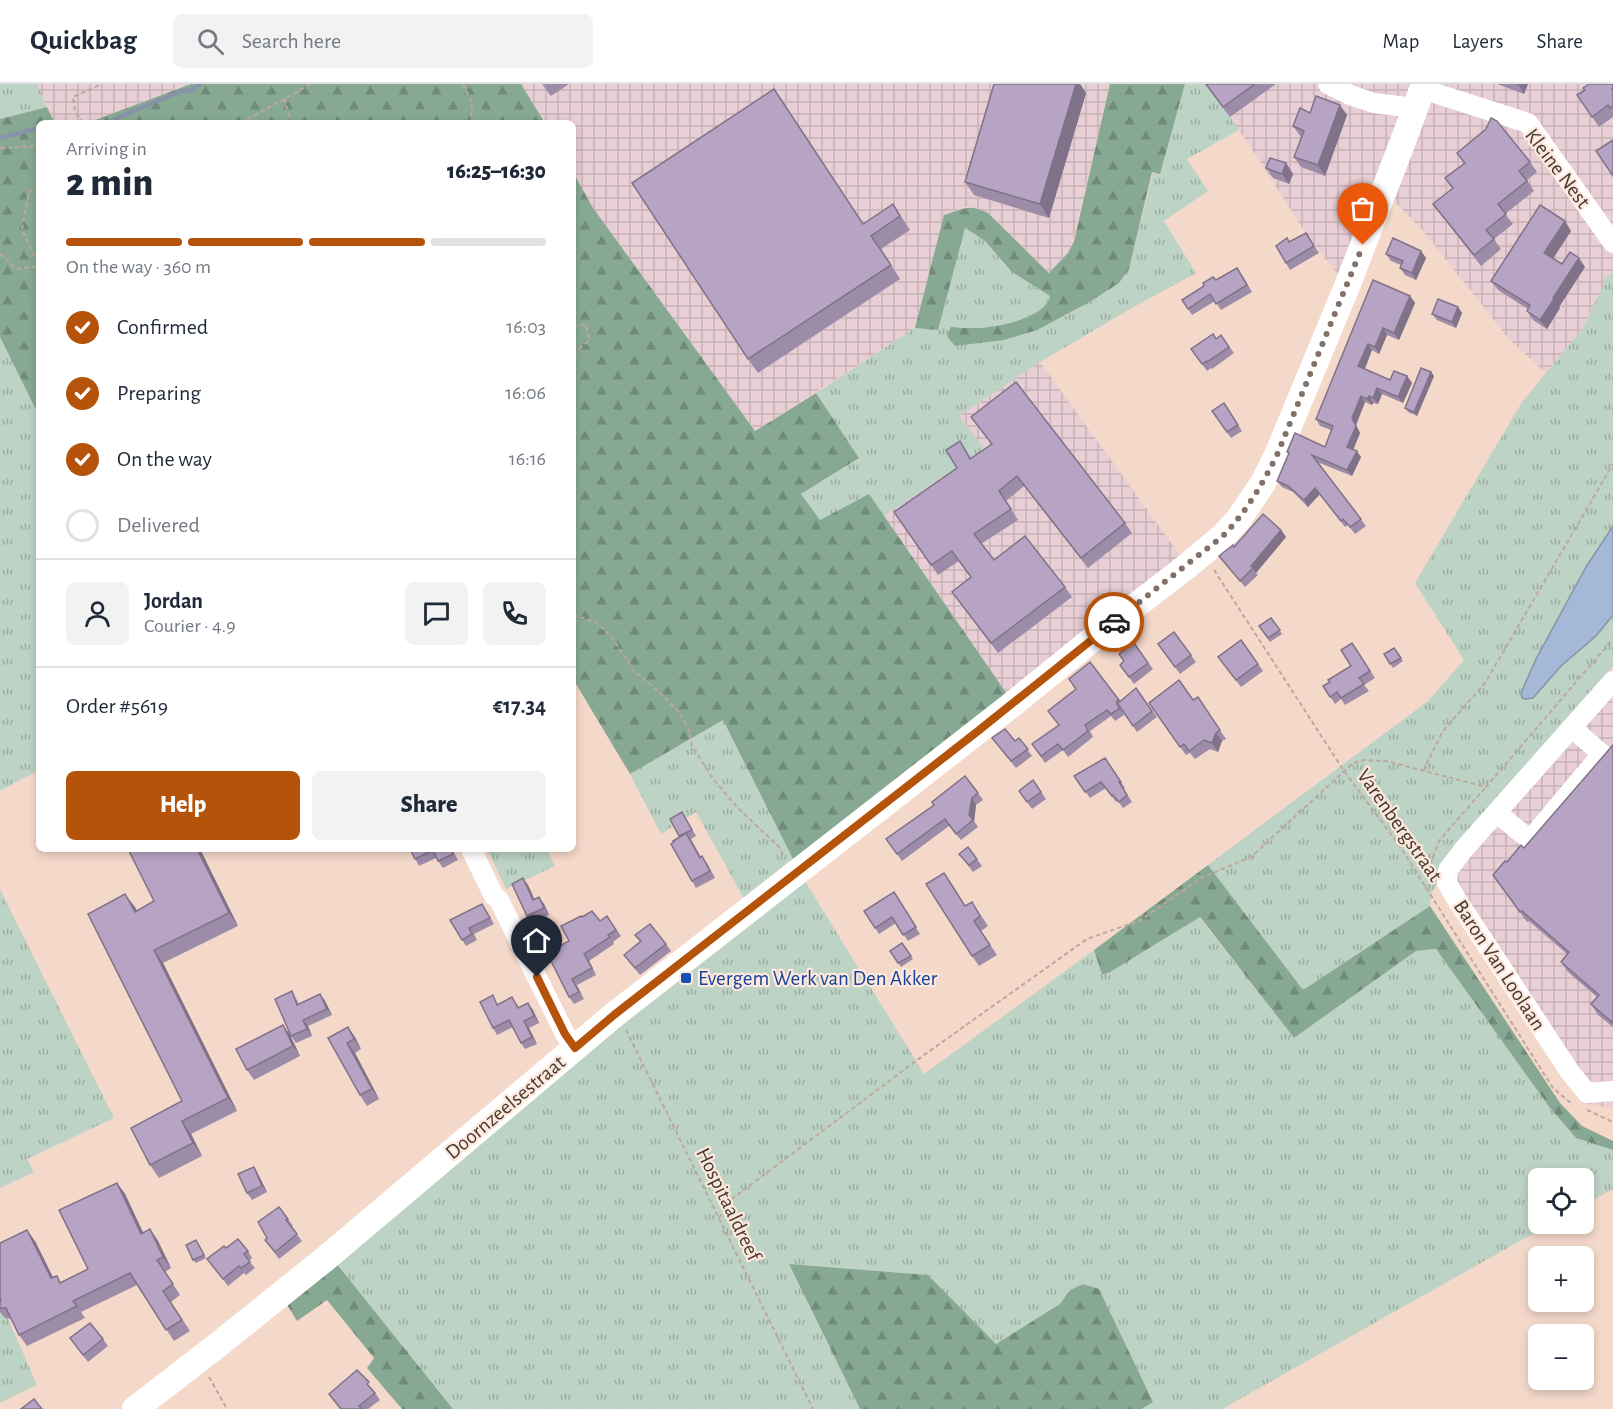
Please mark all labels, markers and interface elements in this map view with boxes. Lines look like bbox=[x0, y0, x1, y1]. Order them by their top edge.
search box bbox=[173, 14, 593, 68]
icon: search bbox=[194, 25, 227, 58]
text: Quickbag bbox=[30, 27, 137, 55]
text: Search here bbox=[242, 30, 341, 52]
text: Map bbox=[1383, 31, 1419, 52]
text: Layers bbox=[1452, 31, 1503, 52]
text: Share bbox=[1536, 31, 1583, 52]
street label: Kleine Nest bbox=[1521, 125, 1594, 212]
text: Arriving in bbox=[66, 139, 147, 159]
text: 16:25–16:30 bbox=[447, 160, 546, 182]
text: 2 min bbox=[66, 164, 153, 203]
pin bbox=[1337, 183, 1388, 245]
icon: bag bbox=[1346, 192, 1379, 225]
text: On the way · 360 m bbox=[66, 257, 211, 277]
icon: check bbox=[66, 311, 99, 344]
text: Confirmed bbox=[117, 316, 208, 338]
text: 16:03 bbox=[506, 317, 546, 337]
icon: check bbox=[66, 377, 99, 410]
text: Preparing bbox=[117, 382, 201, 404]
text: 16:06 bbox=[505, 383, 546, 403]
icon: check bbox=[66, 443, 99, 476]
text: On the way bbox=[117, 448, 212, 470]
text: 16:16 bbox=[509, 449, 546, 469]
text: Delivered bbox=[117, 514, 200, 536]
button: person bbox=[66, 582, 129, 645]
button: chat bbox=[405, 582, 468, 645]
button: phone bbox=[483, 582, 546, 645]
text: Jordan bbox=[144, 590, 203, 612]
courier bbox=[1084, 592, 1144, 652]
icon: car bbox=[1098, 606, 1131, 639]
text: Courier · 4.9 bbox=[144, 616, 236, 636]
text: Order #5619 bbox=[66, 695, 168, 717]
text: €17.34 bbox=[493, 695, 546, 717]
street label: Varenbergstraat bbox=[1353, 765, 1446, 886]
button: Help bbox=[66, 771, 300, 840]
button: Share bbox=[312, 771, 546, 840]
street label: Baron Van Loolaan bbox=[1450, 896, 1549, 1034]
pin bbox=[511, 915, 562, 977]
icon: home bbox=[520, 924, 553, 957]
place label: Evergem Werk van Den Akker bbox=[698, 968, 938, 989]
marker: Evergem Werk van Den Akker bbox=[679, 971, 693, 985]
street label: Doornzeelsestraat bbox=[441, 1051, 569, 1163]
street label: Hospitaaldreef bbox=[692, 1145, 766, 1265]
map controls bbox=[1528, 1168, 1594, 1390]
button: locate bbox=[1528, 1168, 1594, 1234]
button: + bbox=[1528, 1246, 1594, 1312]
button: − bbox=[1528, 1324, 1594, 1390]

